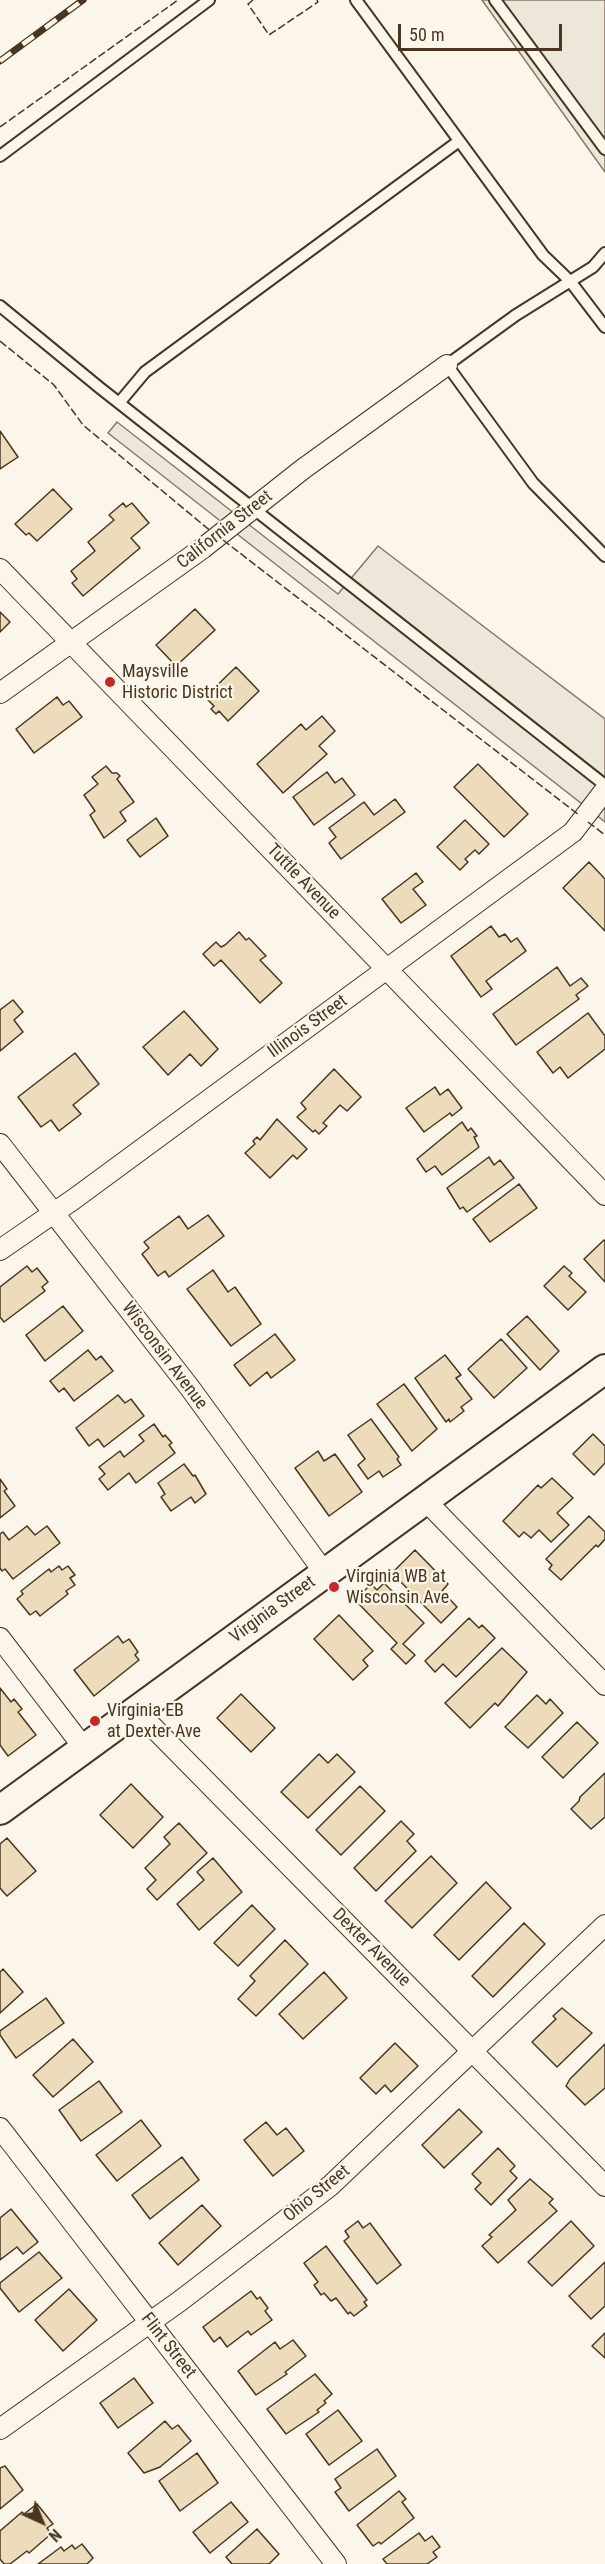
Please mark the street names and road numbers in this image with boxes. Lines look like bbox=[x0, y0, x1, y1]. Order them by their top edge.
street label: California Street bbox=[173, 486, 277, 574]
street label: Tuttle Avenue bbox=[262, 840, 344, 924]
street label: Illinois Street bbox=[264, 991, 352, 1063]
street label: Wisconsin Avenue bbox=[117, 1298, 211, 1414]
street label: Virginia Street bbox=[226, 1572, 320, 1648]
street label: Dexter Avenue bbox=[327, 1904, 415, 1992]
street label: Ohio Street bbox=[280, 2161, 354, 2227]
street label: Flint Street bbox=[136, 2309, 200, 2383]

